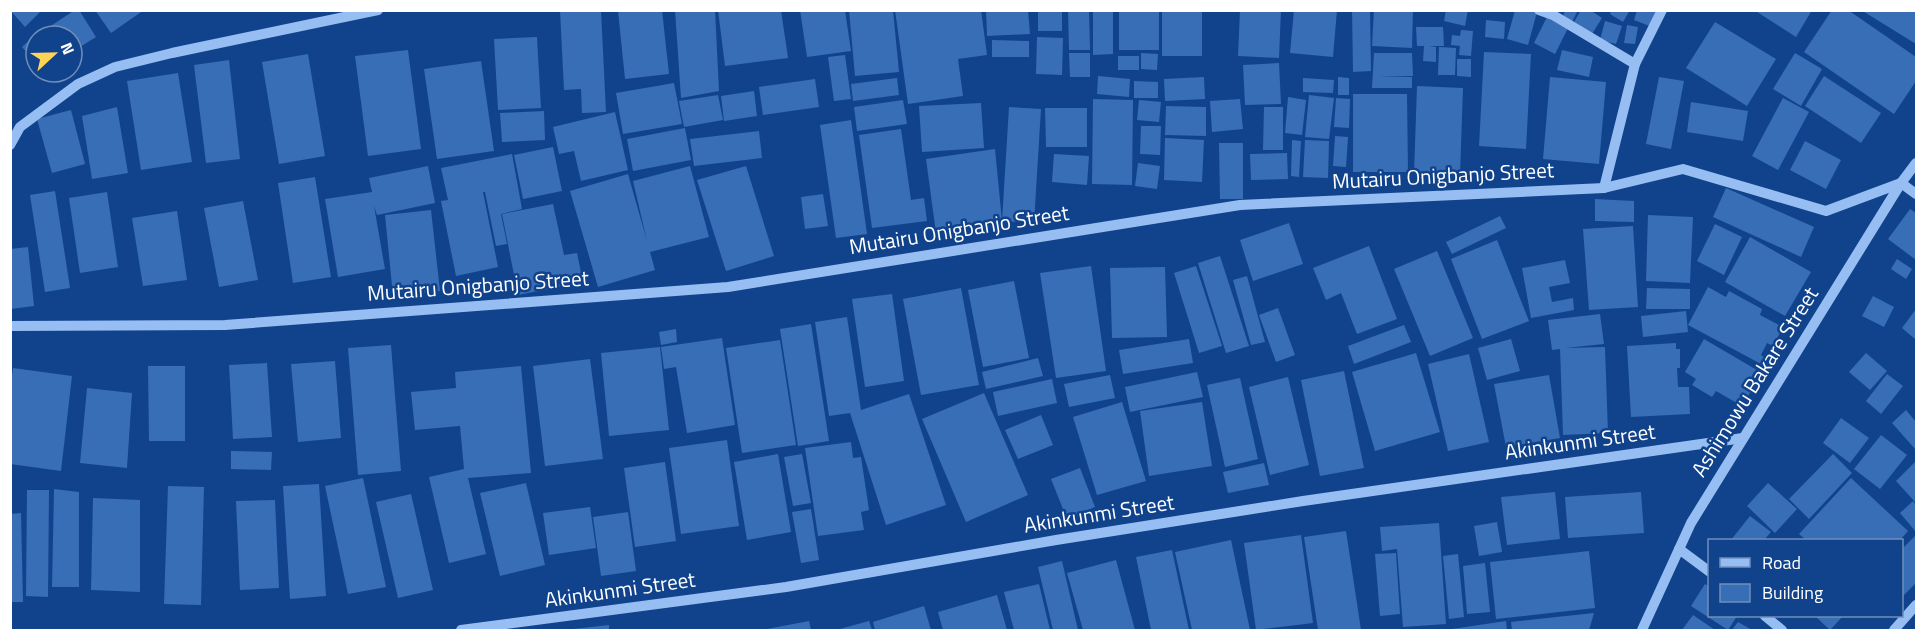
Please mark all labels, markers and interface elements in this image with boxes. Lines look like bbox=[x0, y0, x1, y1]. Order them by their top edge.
north arrow bbox=[24, 24, 84, 84]
text: N bbox=[55, 39, 81, 58]
street label: Mutairu Onigbanjo Street bbox=[1331, 153, 1555, 197]
street label: Mutairu Onigbanjo Street bbox=[847, 196, 1072, 262]
street label: Mutairu Onigbanjo Street bbox=[366, 261, 590, 309]
street label: Ashimowu Bakare Street bbox=[1683, 280, 1826, 483]
street label: Akinkunmi Street bbox=[1502, 415, 1658, 467]
street label: Akinkunmi Street bbox=[1021, 485, 1177, 541]
legend bbox=[1708, 539, 1903, 617]
text: Road bbox=[1762, 549, 1801, 576]
street label: Akinkunmi Street bbox=[542, 563, 698, 615]
text: Building bbox=[1762, 579, 1823, 606]

